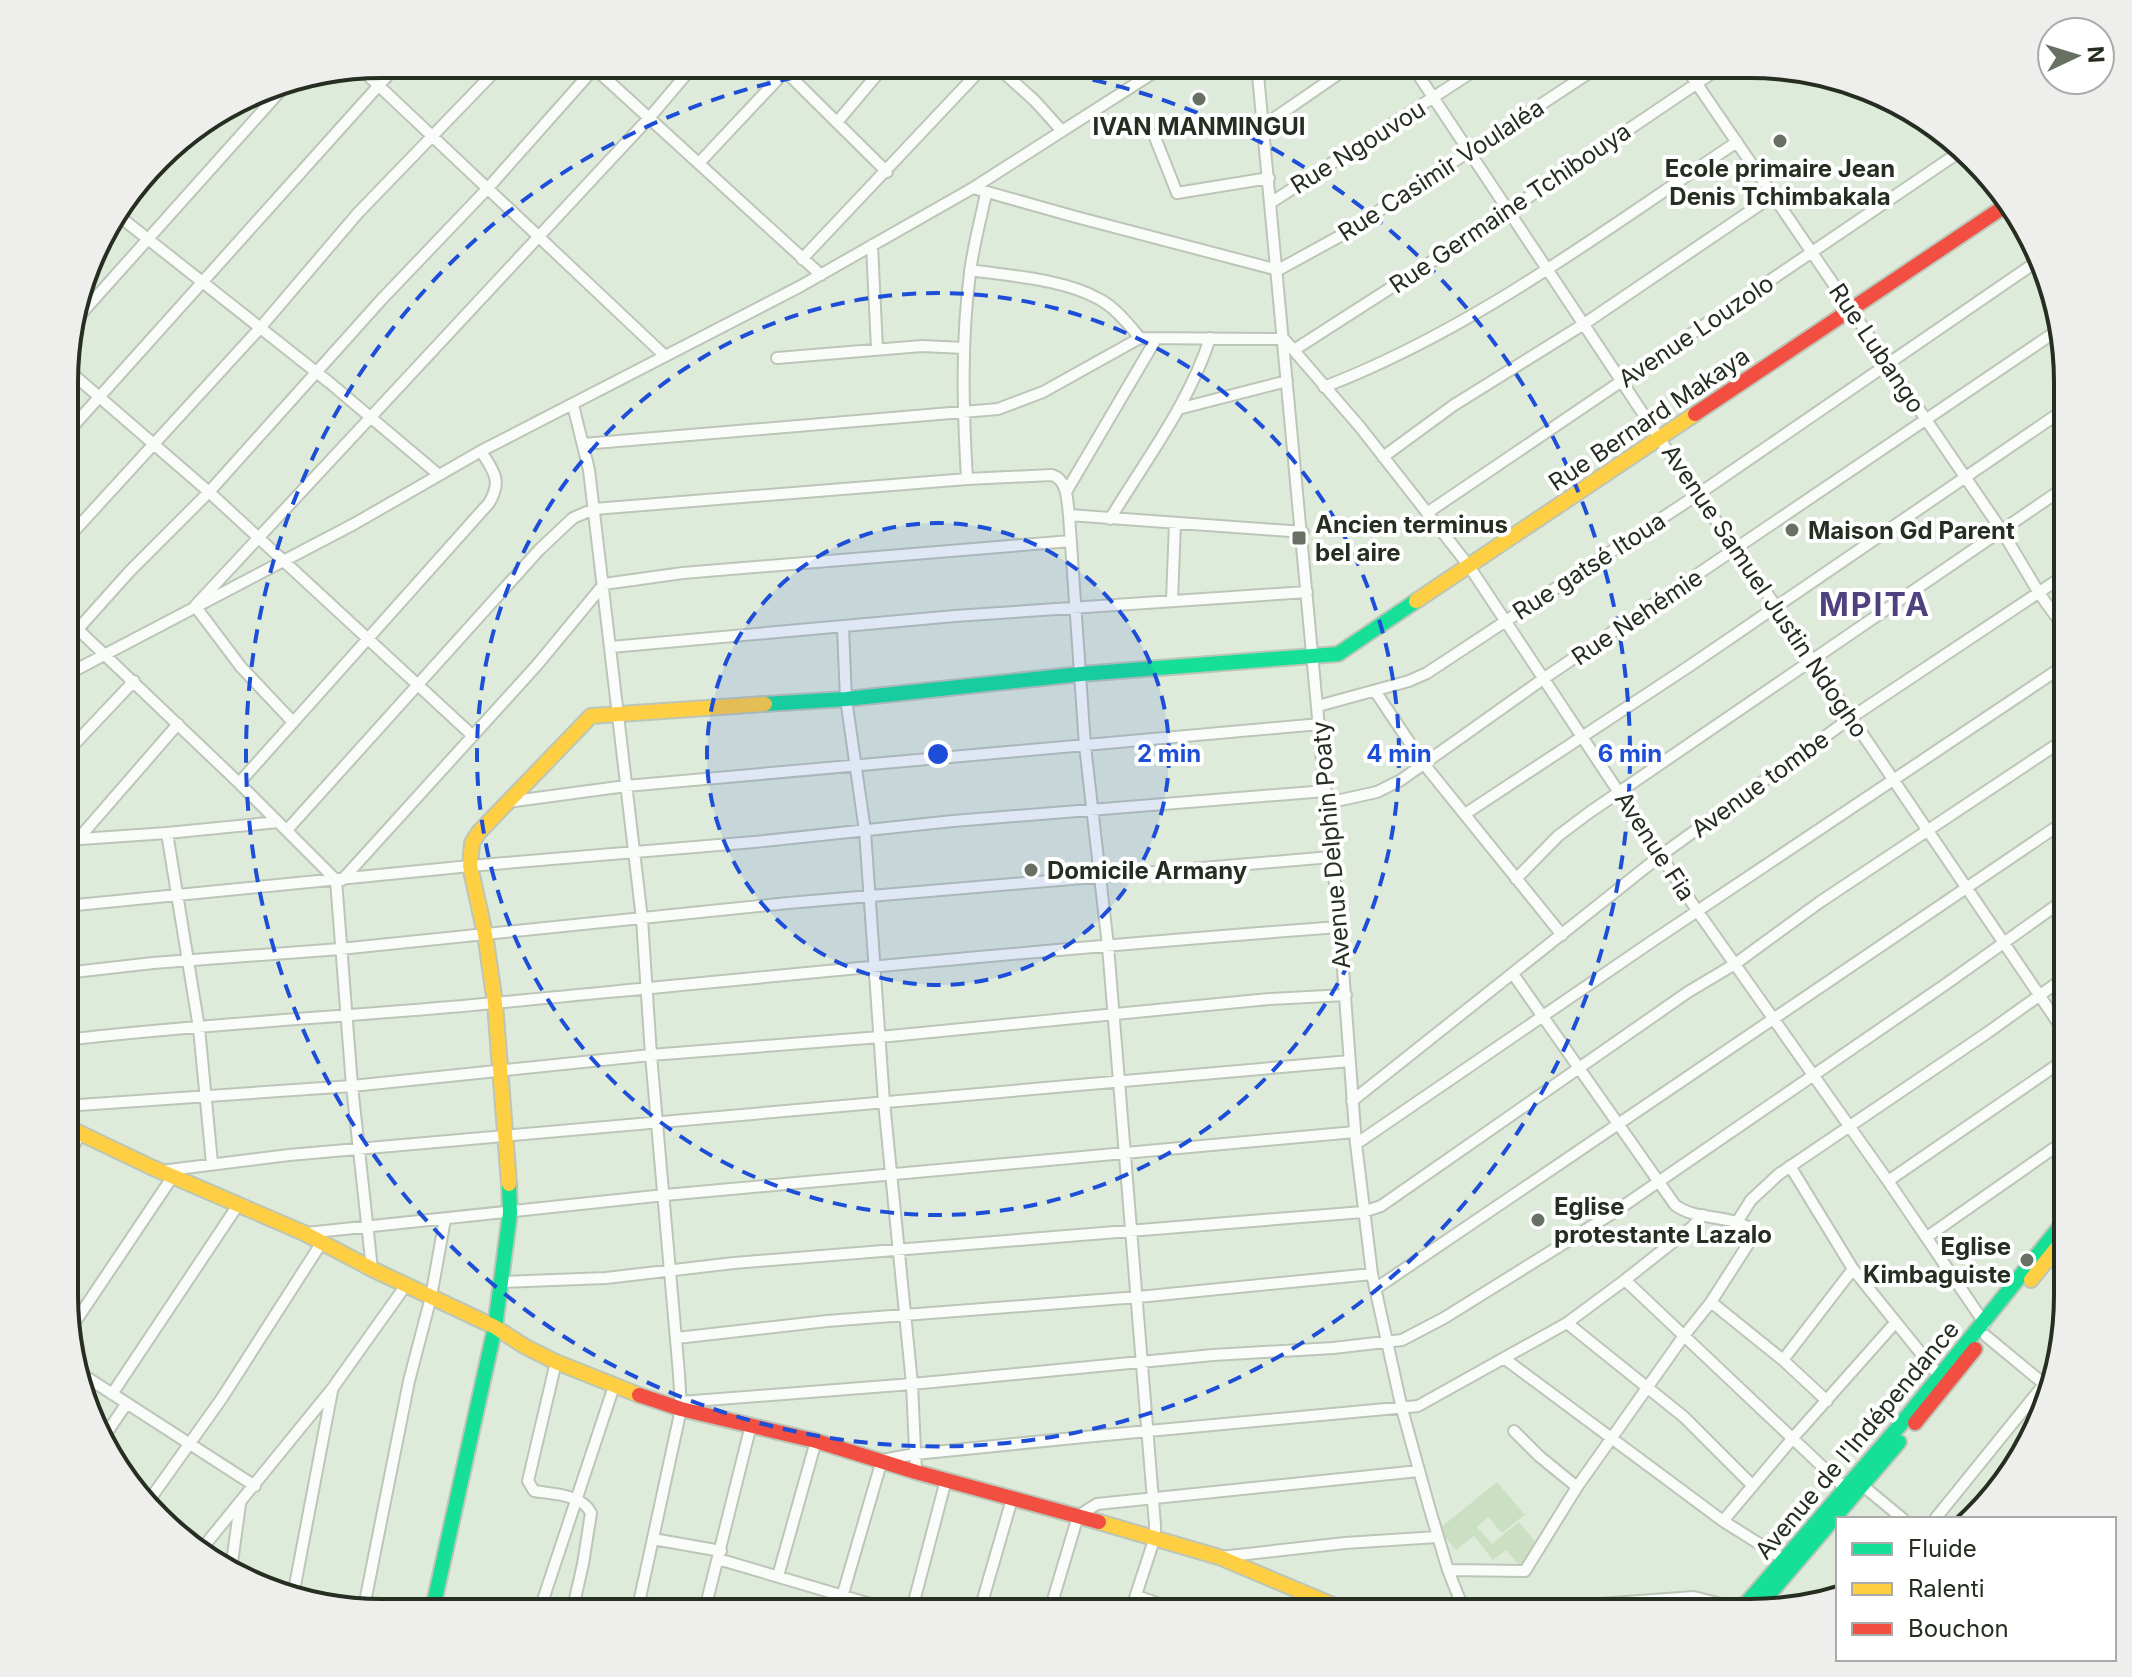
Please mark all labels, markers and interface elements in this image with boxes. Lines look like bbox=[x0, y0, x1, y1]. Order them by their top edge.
north arrow bbox=[2036, 16, 2116, 96]
text: N bbox=[2082, 45, 2110, 64]
marker: IVAN MANMINGUI bbox=[1190, 90, 1208, 108]
street label: Rue Casimir Voulaléa bbox=[1333, 93, 1549, 247]
street label: Rue Ngouvou bbox=[1285, 94, 1431, 200]
place label: IVAN MANMINGUI bbox=[1093, 112, 1305, 141]
street label: Rue Germaine Tchibouya bbox=[1384, 116, 1636, 300]
marker: Ecole primaire Jean Denis Tchimbakala bbox=[1771, 132, 1789, 150]
place label: Ecole primaire Jean Denis Tchimbakala bbox=[1665, 154, 1895, 211]
street label: Avenue Louzolo bbox=[1613, 268, 1779, 394]
street label: Rue Lubango bbox=[1823, 278, 1931, 418]
street label: Rue Bernard Makaya bbox=[1543, 341, 1755, 497]
street label: Avenue Samuel Justin Ndogho bbox=[1656, 439, 1874, 743]
street label: Rue gatsé Itoua bbox=[1507, 506, 1671, 626]
place label: Ancien terminus bel aire bbox=[1315, 510, 1508, 567]
place label: Maison Gd Parent bbox=[1808, 516, 2015, 545]
marker: Maison Gd Parent bbox=[1783, 521, 1801, 539]
marker: Ancien terminus bel aire bbox=[1290, 529, 1308, 547]
street label: Rue Nehémie bbox=[1566, 563, 1708, 671]
district label: MPITA bbox=[1819, 585, 1931, 624]
street label: Avenue Delphin Poaty bbox=[1306, 720, 1356, 970]
street label: Avenue tombe bbox=[1686, 724, 1834, 844]
text: 2 min bbox=[1137, 739, 1201, 768]
text: 4 min bbox=[1366, 739, 1432, 768]
text: 6 min bbox=[1598, 739, 1662, 768]
centre of rings bbox=[924, 740, 952, 768]
street label: Avenue Fia bbox=[1609, 786, 1701, 906]
place label: Domicile Armany bbox=[1047, 856, 1248, 885]
marker: Domicile Armany bbox=[1022, 861, 1040, 879]
place label: Eglise protestante Lazalo bbox=[1554, 1192, 1772, 1249]
marker: Eglise protestante Lazalo bbox=[1529, 1211, 1547, 1229]
place label: Eglise Kimbaguiste bbox=[1863, 1232, 2011, 1289]
marker: Eglise Kimbaguiste bbox=[2018, 1251, 2036, 1269]
street label: Avenue de l'Indépendance bbox=[1749, 1315, 1965, 1565]
legend bbox=[1836, 1517, 2116, 1661]
text: Fluide bbox=[1908, 1534, 1977, 1563]
text: Ralenti bbox=[1908, 1574, 1984, 1603]
text: Bouchon bbox=[1908, 1614, 2009, 1643]

